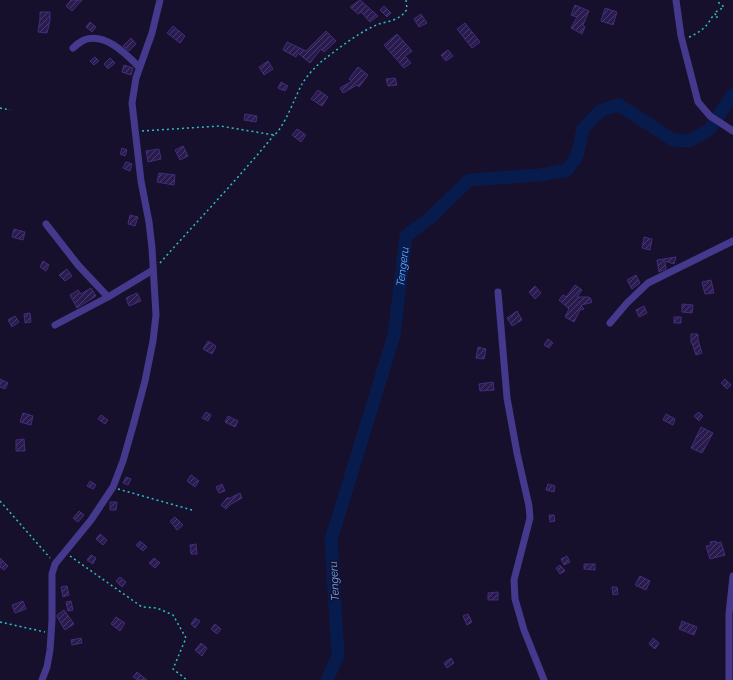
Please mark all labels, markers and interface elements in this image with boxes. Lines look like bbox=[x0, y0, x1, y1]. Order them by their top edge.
water label: Tengeru bbox=[394, 246, 412, 287]
water label: Tengeru bbox=[327, 561, 342, 601]

